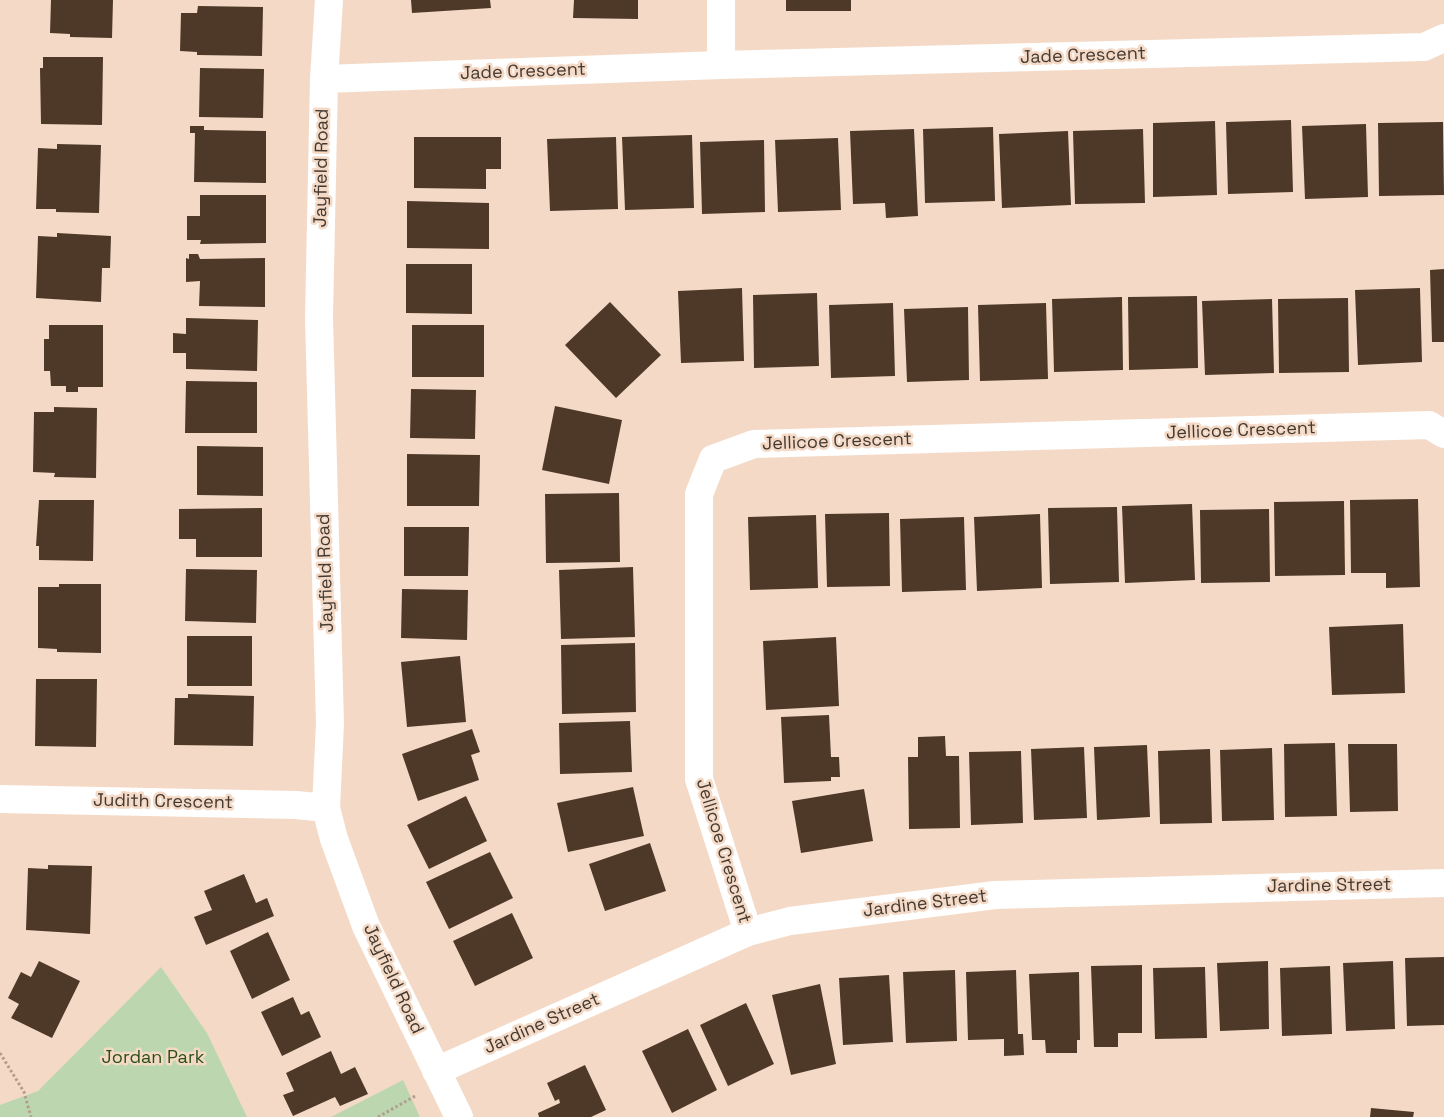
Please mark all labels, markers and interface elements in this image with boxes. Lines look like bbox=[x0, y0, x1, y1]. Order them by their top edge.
street label: Jade Crescent bbox=[1020, 43, 1146, 69]
street label: Jade Crescent bbox=[460, 59, 586, 85]
street label: Jayfield Road bbox=[310, 108, 334, 228]
street label: Jellicoe Crescent bbox=[1166, 418, 1316, 444]
street label: Jellicoe Crescent bbox=[762, 429, 912, 455]
street label: Jayfield Road bbox=[313, 513, 339, 633]
street label: Jellicoe Crescent bbox=[691, 776, 755, 926]
street label: Judith Crescent bbox=[93, 790, 233, 814]
street label: Jardine Street bbox=[1267, 874, 1391, 898]
street label: Jardine Street bbox=[862, 886, 988, 922]
street label: Jayfield Road bbox=[358, 921, 428, 1037]
street label: Jardine Street bbox=[481, 989, 603, 1059]
park label: Jordan Park bbox=[102, 1047, 204, 1069]

